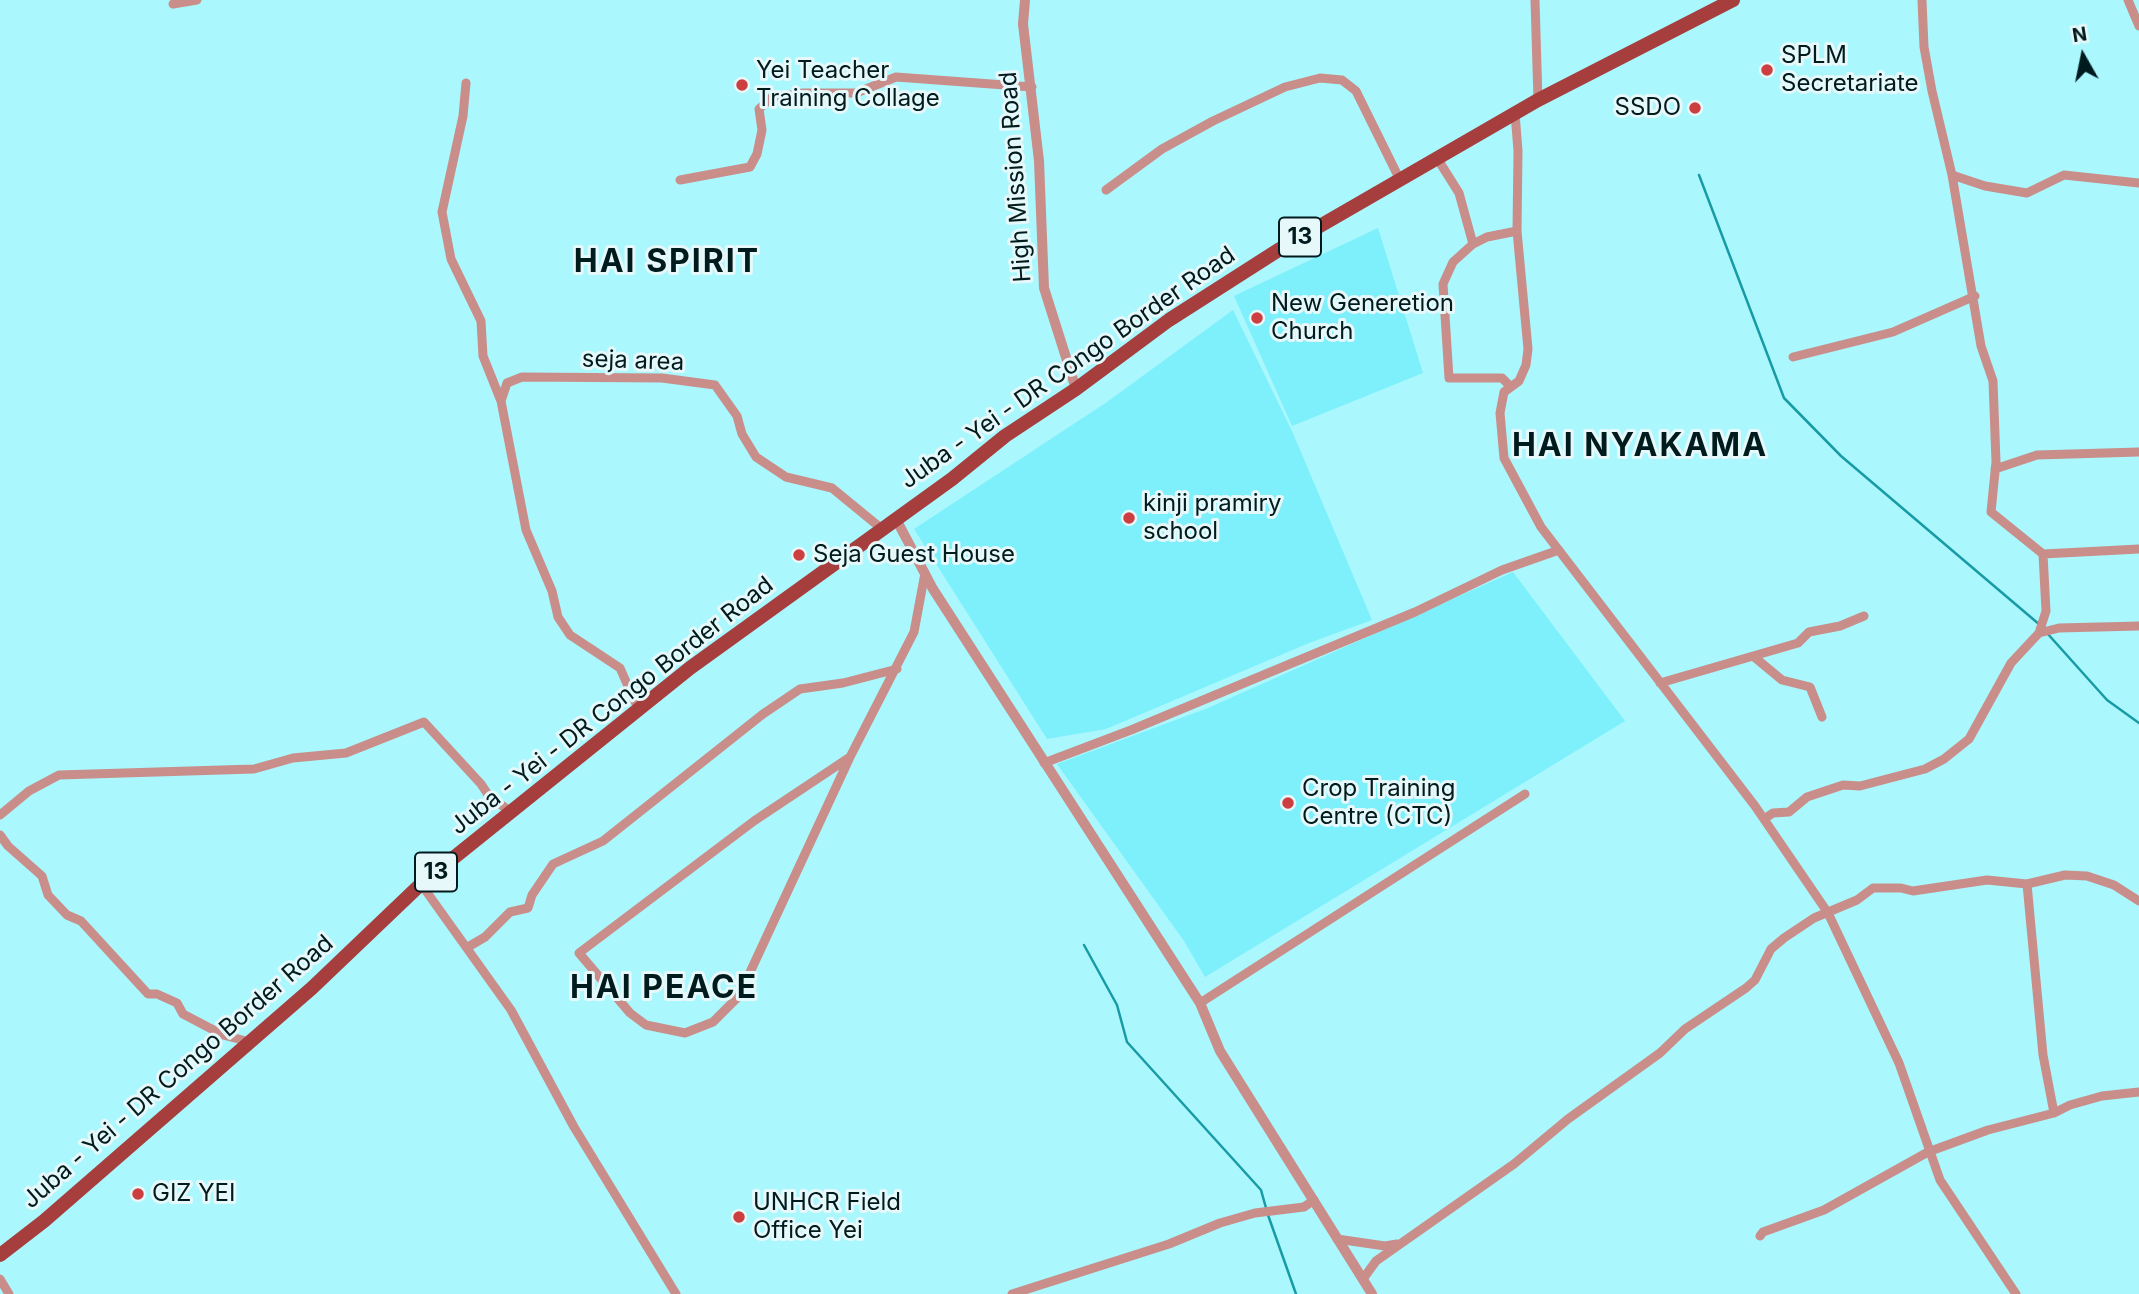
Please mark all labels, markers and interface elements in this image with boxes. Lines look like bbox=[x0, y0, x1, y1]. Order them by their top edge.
north arrow bbox=[2048, 21, 2118, 91]
text: N bbox=[2071, 22, 2089, 47]
place label: SPLM Secretariate bbox=[1781, 42, 1918, 98]
place label: Yei Teacher Training Collage bbox=[756, 57, 940, 113]
marker: SPLM Secretariate bbox=[1759, 62, 1775, 78]
street label: High Mission Road bbox=[994, 71, 1038, 283]
marker: Yei Teacher Training Collage bbox=[734, 77, 750, 93]
place label: SSDO bbox=[1615, 94, 1681, 122]
marker: SSDO bbox=[1687, 100, 1703, 116]
road number: 13 bbox=[1279, 218, 1321, 256]
street label: Juba - Yei - DR Congo Border Road bbox=[895, 241, 1241, 495]
district label: HAI SPIRIT bbox=[575, 243, 759, 281]
place label: New Generetion Church bbox=[1271, 290, 1454, 346]
marker: New Generetion Church bbox=[1249, 310, 1265, 326]
street label: seja area bbox=[581, 345, 685, 377]
district label: HAI NYAKAMA bbox=[1513, 427, 1767, 465]
place label: kinji pramiry school bbox=[1143, 490, 1281, 546]
marker: kinji pramiry school bbox=[1121, 510, 1137, 526]
place label: Seja Guest House bbox=[813, 541, 1015, 569]
marker: Seja Guest House bbox=[791, 547, 807, 563]
street label: Juba - Yei - DR Congo Border Road bbox=[445, 571, 779, 841]
place label: Crop Training Centre (CTC) bbox=[1302, 775, 1455, 831]
marker: Crop Training Centre (CTC) bbox=[1280, 795, 1296, 811]
road number: 13 bbox=[415, 852, 457, 892]
street label: Juba - Yei - DR Congo Border Road bbox=[17, 929, 339, 1215]
district label: HAI PEACE bbox=[571, 969, 757, 1007]
place label: GIZ YEI bbox=[152, 1180, 235, 1208]
marker: GIZ YEI bbox=[130, 1186, 146, 1202]
place label: UNHCR Field Office Yei bbox=[753, 1189, 901, 1245]
marker: UNHCR Field Office Yei bbox=[731, 1209, 747, 1225]

